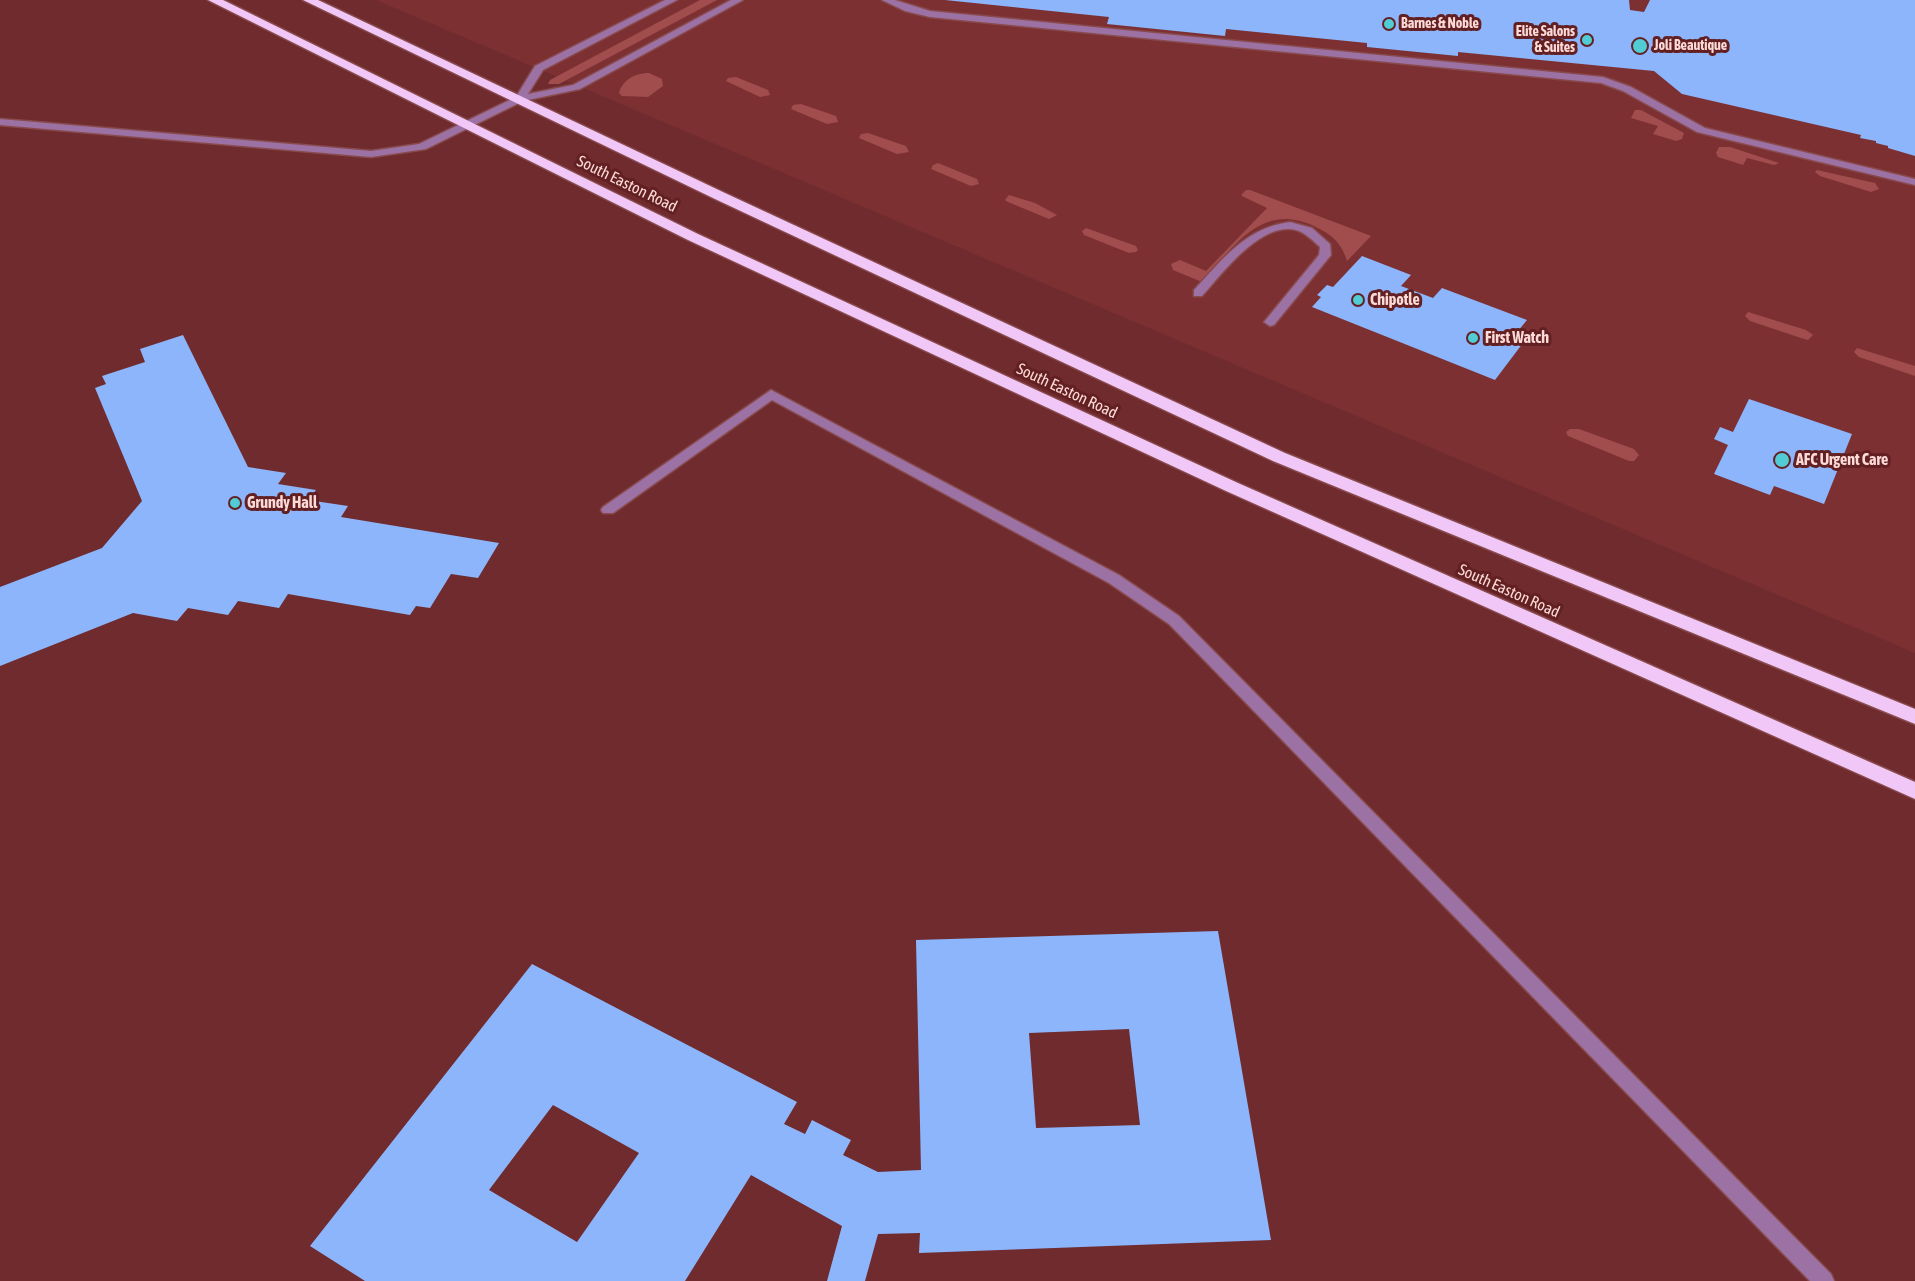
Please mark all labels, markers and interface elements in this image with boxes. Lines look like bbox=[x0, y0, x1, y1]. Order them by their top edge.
place label: Barnes & Noble bbox=[1401, 16, 1479, 32]
marker: Barnes & Noble bbox=[1382, 17, 1396, 31]
place label: Elite Salons & Suites bbox=[1516, 24, 1575, 56]
marker: Elite Salons & Suites bbox=[1580, 33, 1594, 47]
marker: Joli Beautique bbox=[1631, 37, 1649, 55]
place label: Joli Beautique bbox=[1654, 38, 1727, 54]
street label: South Easton Road bbox=[574, 152, 680, 216]
place label: Chipotle bbox=[1370, 290, 1420, 310]
marker: Chipotle bbox=[1351, 293, 1365, 307]
place label: First Watch bbox=[1485, 328, 1549, 348]
marker: First Watch bbox=[1466, 331, 1480, 345]
street label: South Easton Road bbox=[1014, 359, 1120, 423]
place label: AFC Urgent Care bbox=[1796, 450, 1888, 470]
marker: AFC Urgent Care bbox=[1773, 451, 1791, 469]
place label: Grundy Hall bbox=[247, 493, 317, 513]
marker: Grundy Hall bbox=[228, 496, 242, 510]
street label: South Easton Road bbox=[1455, 560, 1563, 622]

